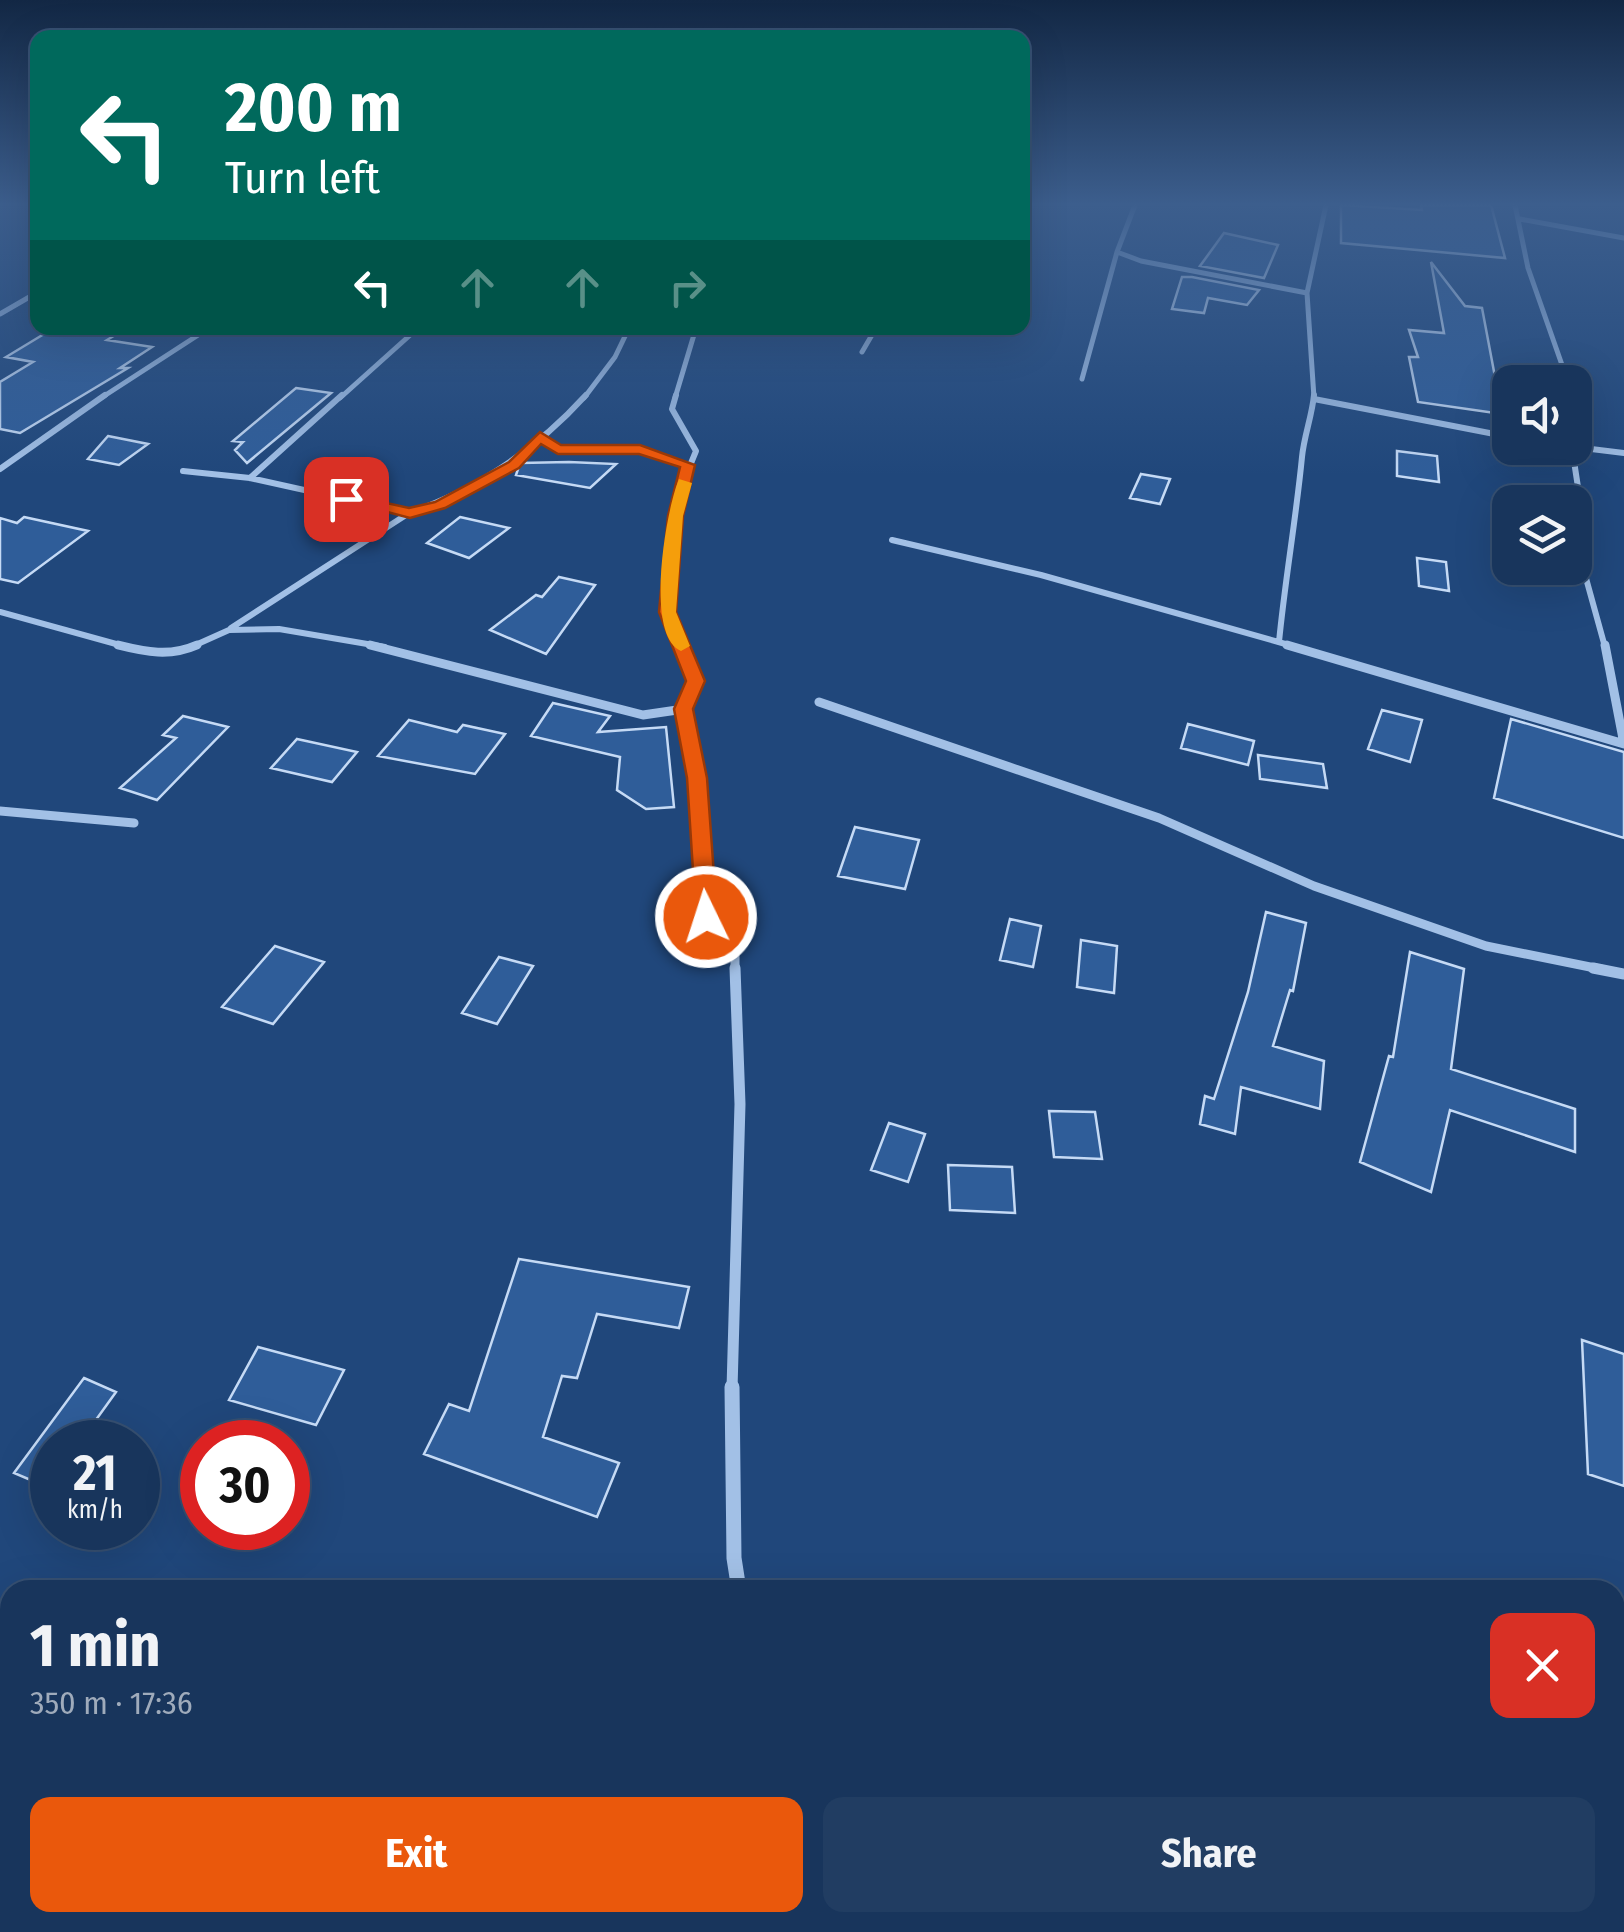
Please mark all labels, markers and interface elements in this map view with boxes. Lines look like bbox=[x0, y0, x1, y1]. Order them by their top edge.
text: 200 m bbox=[225, 66, 402, 150]
icon: left bbox=[60, 70, 190, 200]
text: Turn left bbox=[225, 151, 380, 205]
icon: left bbox=[345, 260, 400, 315]
icon: ahead bbox=[450, 260, 505, 315]
icon: ahead bbox=[555, 260, 610, 315]
icon: right bbox=[660, 260, 715, 315]
map controls bbox=[1492, 365, 1592, 585]
button: sound bbox=[1492, 365, 1592, 465]
pin bbox=[304, 457, 389, 542]
icon: arrive bbox=[319, 472, 374, 527]
button: layers bbox=[1492, 485, 1592, 585]
position arrow bbox=[654, 865, 758, 969]
speed limit sign: 30 bbox=[180, 1420, 310, 1550]
text: 21 bbox=[73, 1443, 117, 1503]
text: km/h bbox=[67, 1495, 123, 1525]
text: 1 min bbox=[30, 1610, 161, 1682]
button: close bbox=[1490, 1613, 1595, 1718]
text: 350 m · 17:36 bbox=[30, 1684, 193, 1722]
button: Exit bbox=[30, 1797, 803, 1912]
button: Share bbox=[823, 1797, 1595, 1912]

